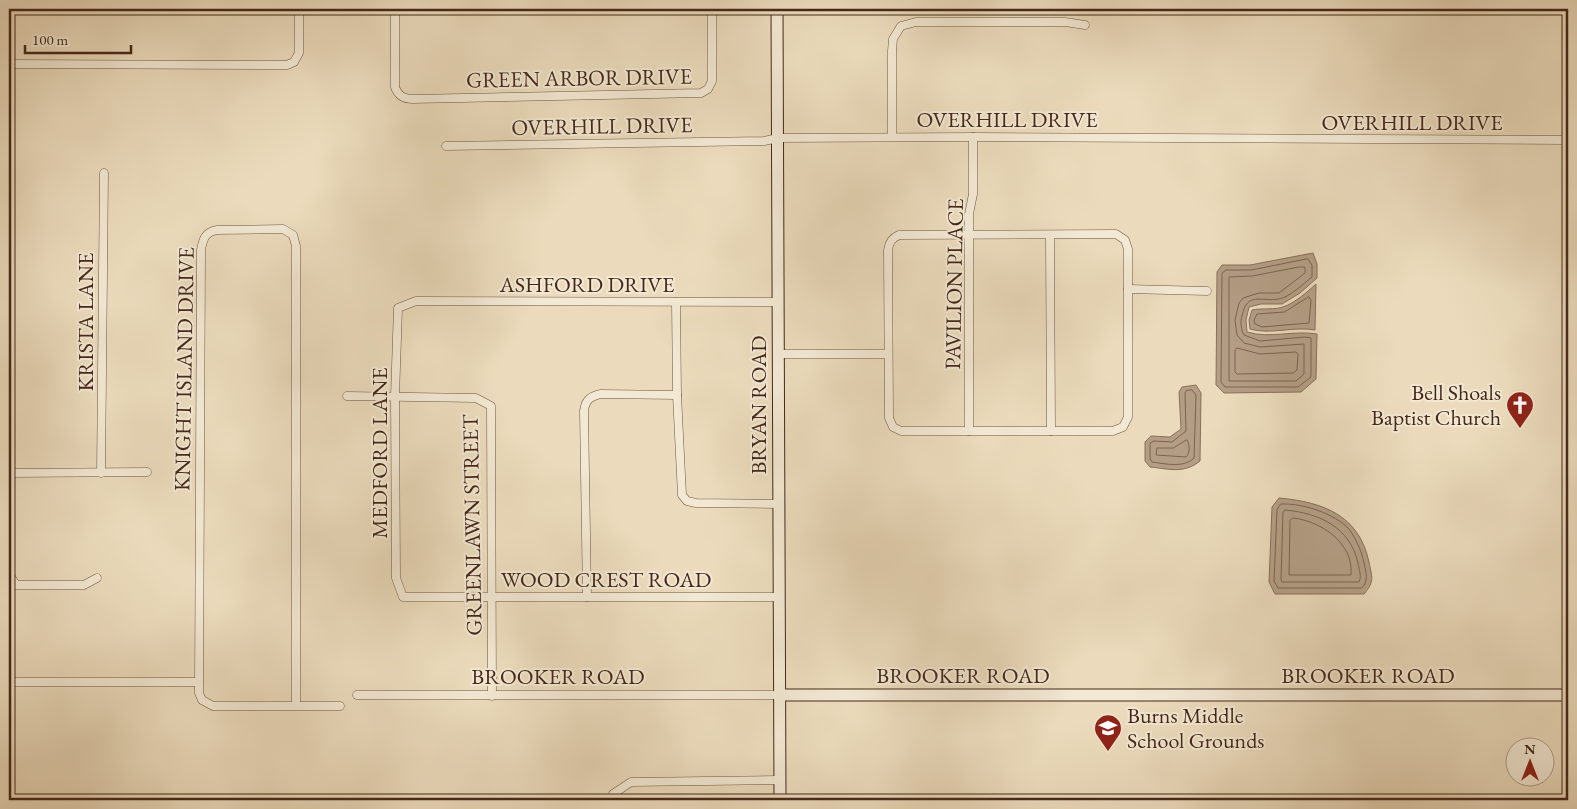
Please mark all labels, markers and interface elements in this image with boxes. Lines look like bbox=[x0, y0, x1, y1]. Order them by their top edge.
scale bar bbox=[25, 22, 131, 54]
text: 100 m bbox=[32, 30, 69, 49]
street label: GREEN ARBOR DRIVE bbox=[466, 62, 692, 94]
street label: OVERHILL DRIVE bbox=[916, 105, 1098, 134]
street label: OVERHILL DRIVE bbox=[1321, 108, 1503, 137]
street label: OVERHILL DRIVE bbox=[511, 110, 693, 142]
street label: PAVILION PLACE bbox=[938, 198, 970, 370]
street label: KNIGHT ISLAND DRIVE bbox=[167, 247, 201, 491]
street label: KRISTA LANE bbox=[71, 253, 100, 391]
street label: ASHFORD DRIVE bbox=[499, 270, 674, 299]
street label: BRYAN ROAD bbox=[744, 335, 773, 475]
street label: MEDFORD LANE bbox=[365, 367, 394, 539]
place label: Bell Shoals Baptist Church bbox=[1371, 378, 1501, 432]
church icon: Bell Shoals Baptist Church bbox=[1505, 390, 1535, 429]
street label: GREENLAWN STREET bbox=[456, 414, 488, 636]
street label: WOOD CREST ROAD bbox=[501, 565, 711, 594]
street label: BROOKER ROAD bbox=[876, 661, 1050, 690]
street label: BROOKER ROAD bbox=[1281, 661, 1455, 690]
street label: BROOKER ROAD bbox=[471, 662, 645, 691]
place label: Burns Middle School Grounds bbox=[1127, 701, 1264, 755]
school or university icon: Burns Middle School Grounds bbox=[1093, 713, 1123, 752]
north arrow bbox=[1504, 736, 1554, 786]
text: N bbox=[1524, 740, 1536, 758]

